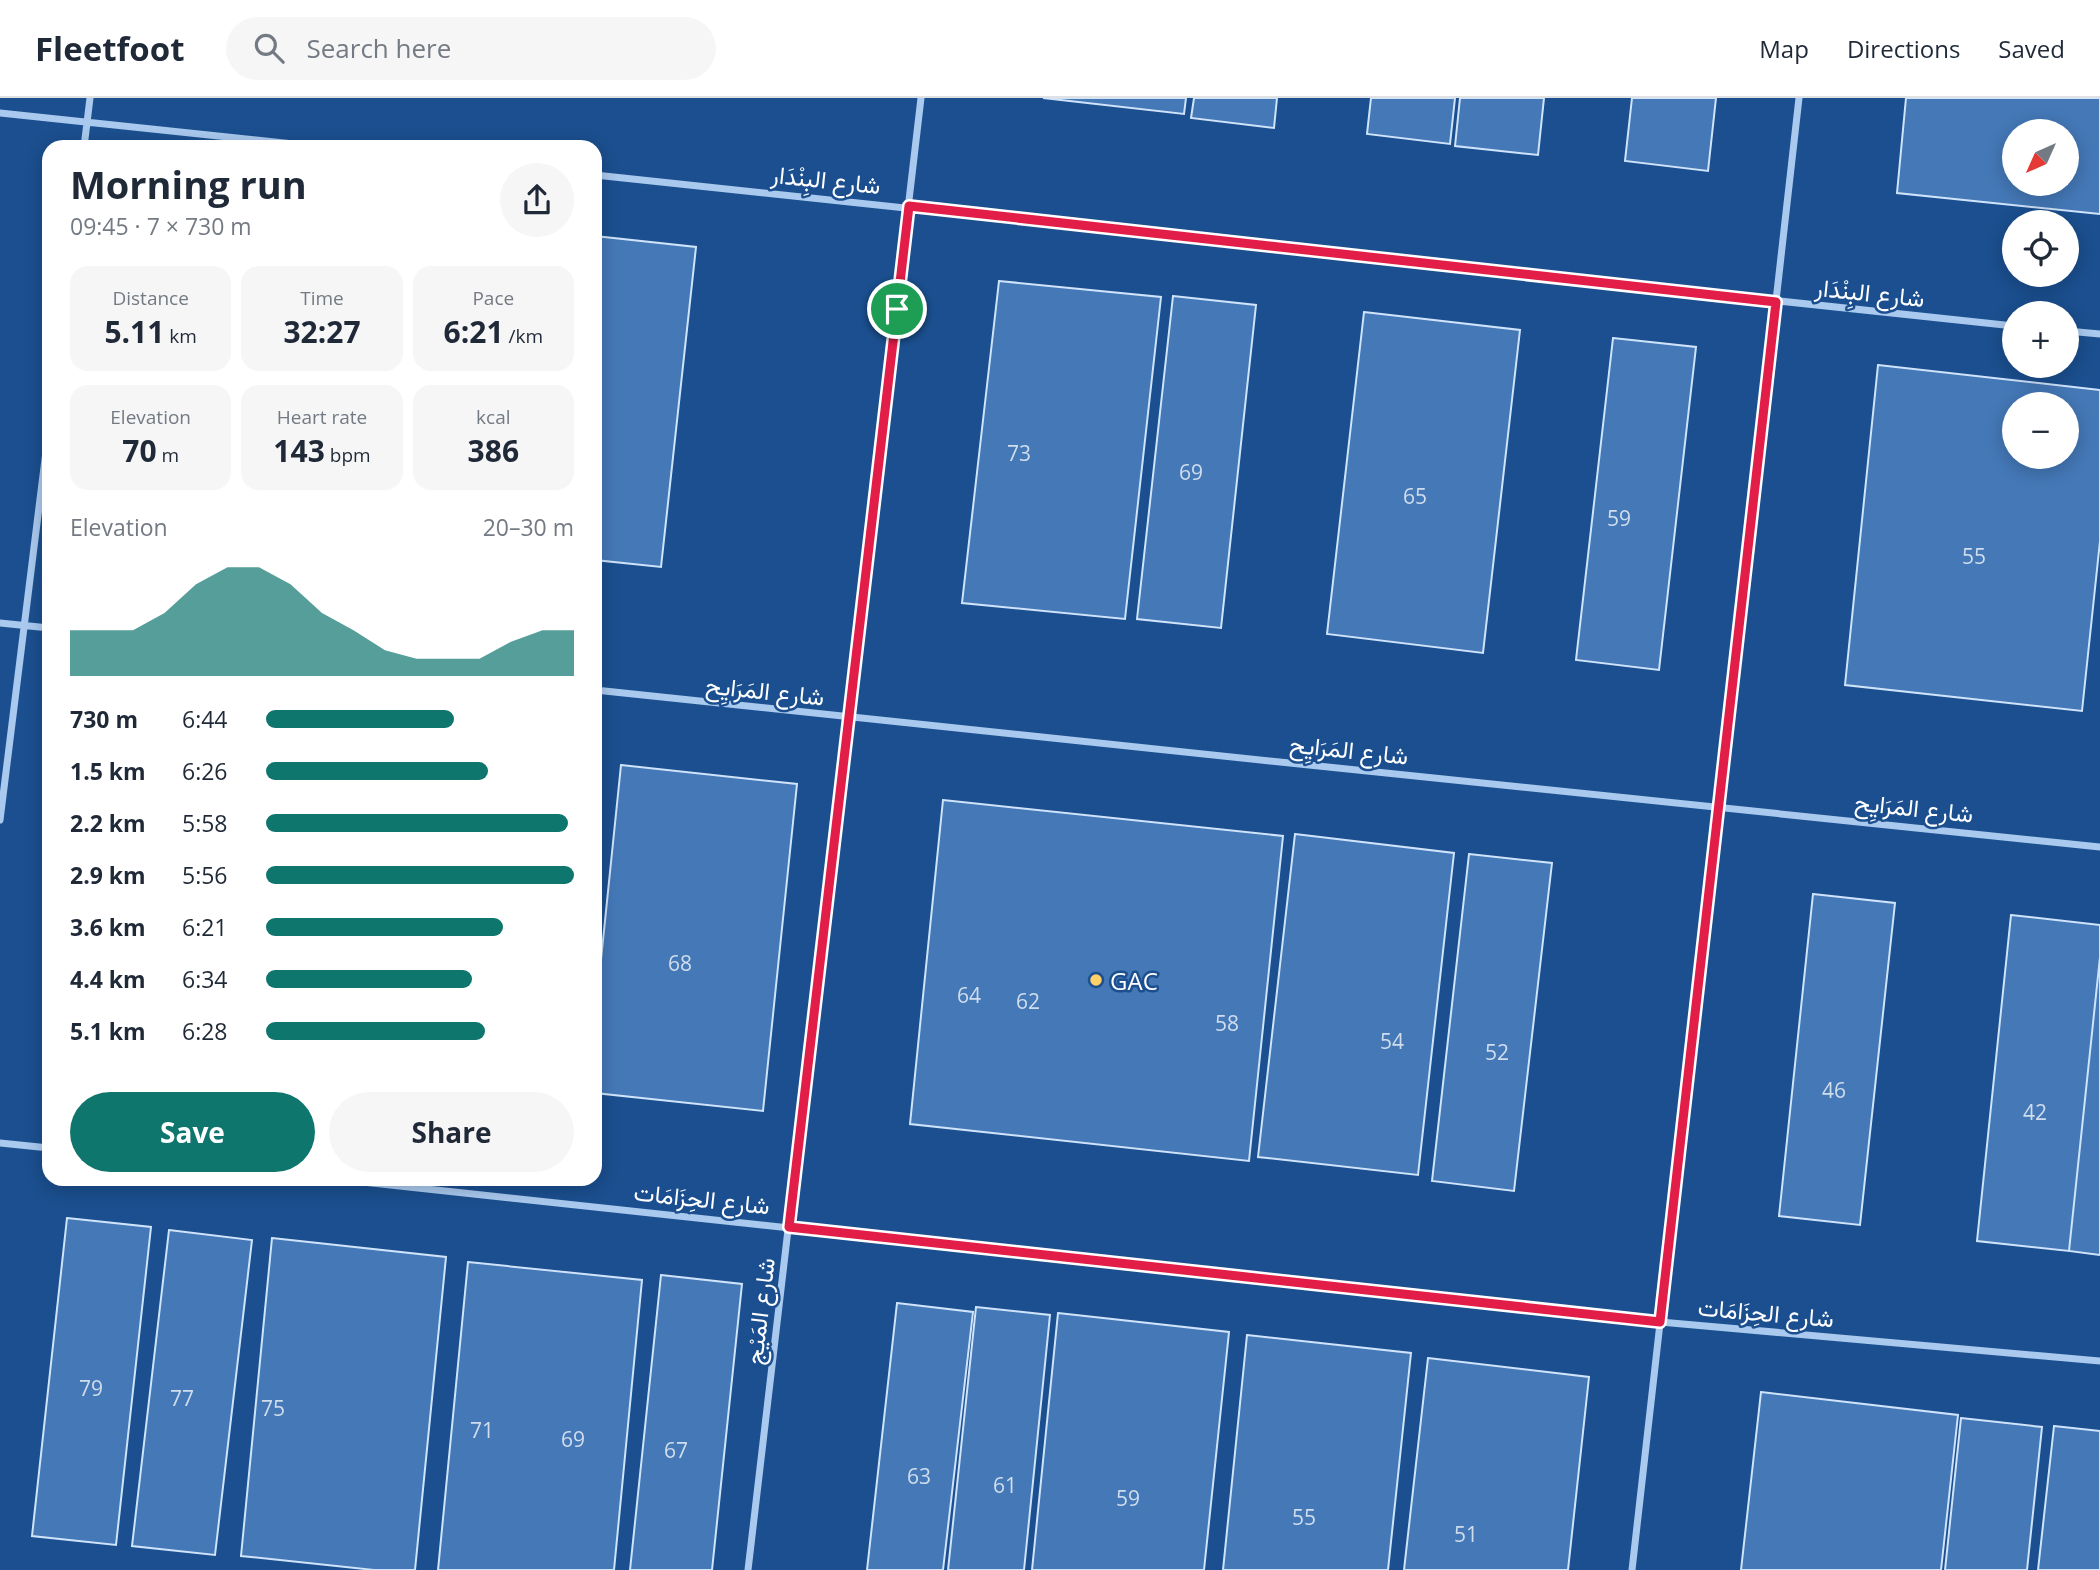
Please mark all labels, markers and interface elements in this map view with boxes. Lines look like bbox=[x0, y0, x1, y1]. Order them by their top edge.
search box bbox=[226, 17, 716, 80]
text: Fleetfoot bbox=[35, 26, 184, 71]
icon: search bbox=[250, 29, 288, 67]
text: Search here bbox=[306, 30, 451, 66]
text: Map bbox=[1759, 32, 1809, 65]
text: Directions bbox=[1847, 32, 1960, 65]
text: Saved bbox=[1998, 32, 2065, 65]
north arrow bbox=[2002, 119, 2079, 196]
map controls bbox=[2002, 119, 2079, 469]
street label: شارع البِنْدَار bbox=[768, 157, 882, 204]
text: Morning run bbox=[70, 158, 307, 210]
button: share bbox=[500, 163, 574, 237]
text: 09:45 · 7 × 730 m bbox=[70, 210, 252, 242]
button: locate bbox=[2002, 210, 2079, 287]
street label: شارع البِنْدَار bbox=[1812, 270, 1926, 317]
pin bbox=[867, 279, 927, 339]
text: Distance bbox=[112, 285, 189, 311]
text: Time bbox=[300, 285, 344, 311]
text: Pace bbox=[472, 285, 514, 311]
icon: arrive bbox=[878, 290, 916, 328]
button: + bbox=[2002, 301, 2079, 378]
text: 5.11 bbox=[104, 311, 164, 352]
text: 32:27 bbox=[283, 311, 361, 352]
text: 6:21 bbox=[444, 311, 504, 352]
text: km bbox=[164, 323, 197, 349]
text: /km bbox=[504, 323, 543, 349]
button: − bbox=[2002, 392, 2079, 469]
text: Elevation bbox=[110, 404, 191, 430]
text: Heart rate bbox=[277, 404, 367, 430]
text: kcal bbox=[476, 404, 511, 430]
text: 70 bbox=[122, 430, 157, 471]
text: 143 bbox=[273, 430, 325, 471]
text: 386 bbox=[468, 430, 519, 471]
house number: 73 bbox=[1007, 439, 1031, 467]
text: m bbox=[157, 442, 179, 468]
text: bpm bbox=[325, 442, 371, 468]
house number: 69 bbox=[1179, 458, 1203, 486]
house number: 65 bbox=[1403, 482, 1427, 510]
house number: 59 bbox=[1607, 504, 1631, 532]
text: Elevation bbox=[70, 511, 168, 543]
text: 20–30 m bbox=[483, 511, 574, 543]
house number: 55 bbox=[1962, 542, 1986, 570]
street label: شارع المَرَايِح bbox=[704, 667, 826, 715]
text: 730 m bbox=[70, 703, 138, 735]
text: 6:44 bbox=[182, 703, 228, 735]
street label: شارع المَرَايِح bbox=[1288, 726, 1410, 774]
text: 1.5 km bbox=[70, 755, 146, 787]
text: 6:26 bbox=[182, 755, 228, 787]
street label: شارع المَرَايِح bbox=[1853, 784, 1975, 832]
text: 2.2 km bbox=[70, 807, 146, 839]
text: 5:58 bbox=[182, 807, 228, 839]
text: 2.9 km bbox=[70, 859, 146, 891]
text: 5:56 bbox=[182, 859, 228, 891]
text: 3.6 km bbox=[70, 911, 146, 943]
text: 6:21 bbox=[182, 911, 228, 943]
house number: 68 bbox=[668, 949, 692, 977]
text: 4.4 km bbox=[70, 963, 146, 995]
text: 6:34 bbox=[182, 963, 228, 995]
place label: GAC bbox=[1110, 964, 1158, 997]
marker: GAC bbox=[1088, 972, 1104, 988]
house number: 64 bbox=[957, 981, 981, 1009]
house number: 62 bbox=[1016, 987, 1040, 1015]
house number: 58 bbox=[1215, 1009, 1239, 1037]
text: 5.1 km bbox=[70, 1015, 146, 1047]
text: 6:28 bbox=[182, 1015, 228, 1047]
house number: 54 bbox=[1380, 1027, 1404, 1055]
house number: 52 bbox=[1485, 1038, 1509, 1066]
house number: 46 bbox=[1822, 1076, 1846, 1104]
button: Save bbox=[70, 1092, 315, 1172]
button: Share bbox=[329, 1092, 574, 1172]
house number: 42 bbox=[2023, 1098, 2047, 1126]
street label: شارع الحِزَامَات bbox=[632, 1174, 772, 1223]
street label: شارع المَيْج bbox=[736, 1256, 784, 1366]
street label: شارع الحِزَامَات bbox=[1696, 1290, 1835, 1335]
house number: 79 bbox=[79, 1374, 103, 1402]
house number: 77 bbox=[170, 1384, 194, 1412]
house number: 75 bbox=[261, 1394, 285, 1422]
house number: 71 bbox=[470, 1416, 494, 1444]
house number: 69 bbox=[561, 1425, 585, 1453]
house number: 67 bbox=[664, 1436, 688, 1464]
house number: 63 bbox=[907, 1462, 931, 1490]
house number: 61 bbox=[993, 1471, 1017, 1499]
house number: 59 bbox=[1116, 1484, 1140, 1512]
house number: 55 bbox=[1292, 1503, 1316, 1531]
house number: 51 bbox=[1454, 1520, 1478, 1548]

